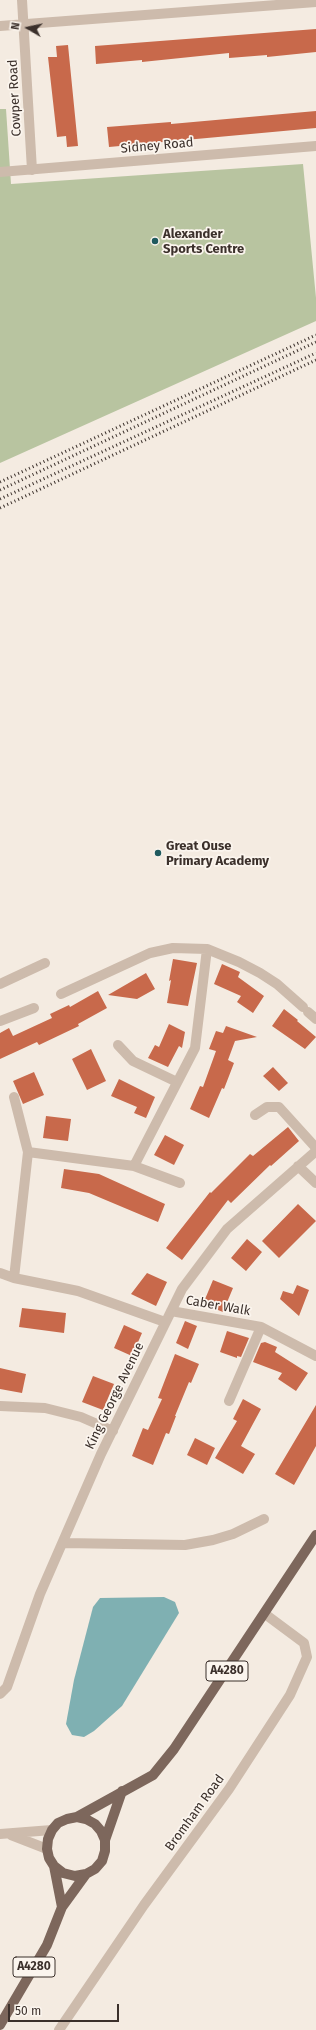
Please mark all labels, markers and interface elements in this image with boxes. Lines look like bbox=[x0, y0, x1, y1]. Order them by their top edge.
north arrow bbox=[8, 8, 48, 48]
text: N bbox=[9, 21, 23, 31]
street label: Cowper Road bbox=[5, 59, 25, 137]
street label: Sidney Road bbox=[120, 135, 194, 157]
place label: Alexander Sports Centre bbox=[163, 226, 244, 257]
marker: Alexander Sports Centre bbox=[150, 236, 160, 246]
place label: Great Ouse Primary Academy bbox=[166, 838, 269, 869]
marker: Great Ouse Primary Academy bbox=[153, 848, 163, 858]
street label: Caber Walk bbox=[185, 1293, 251, 1319]
street label: King George Avenue bbox=[82, 1340, 148, 1452]
road number: A4280 bbox=[206, 1661, 248, 1681]
street label: Bromham Road bbox=[162, 1772, 228, 1854]
road number: A4280 bbox=[13, 1957, 55, 1977]
scale bar bbox=[10, 1996, 121, 2022]
text: 50 m bbox=[15, 2004, 41, 2018]

